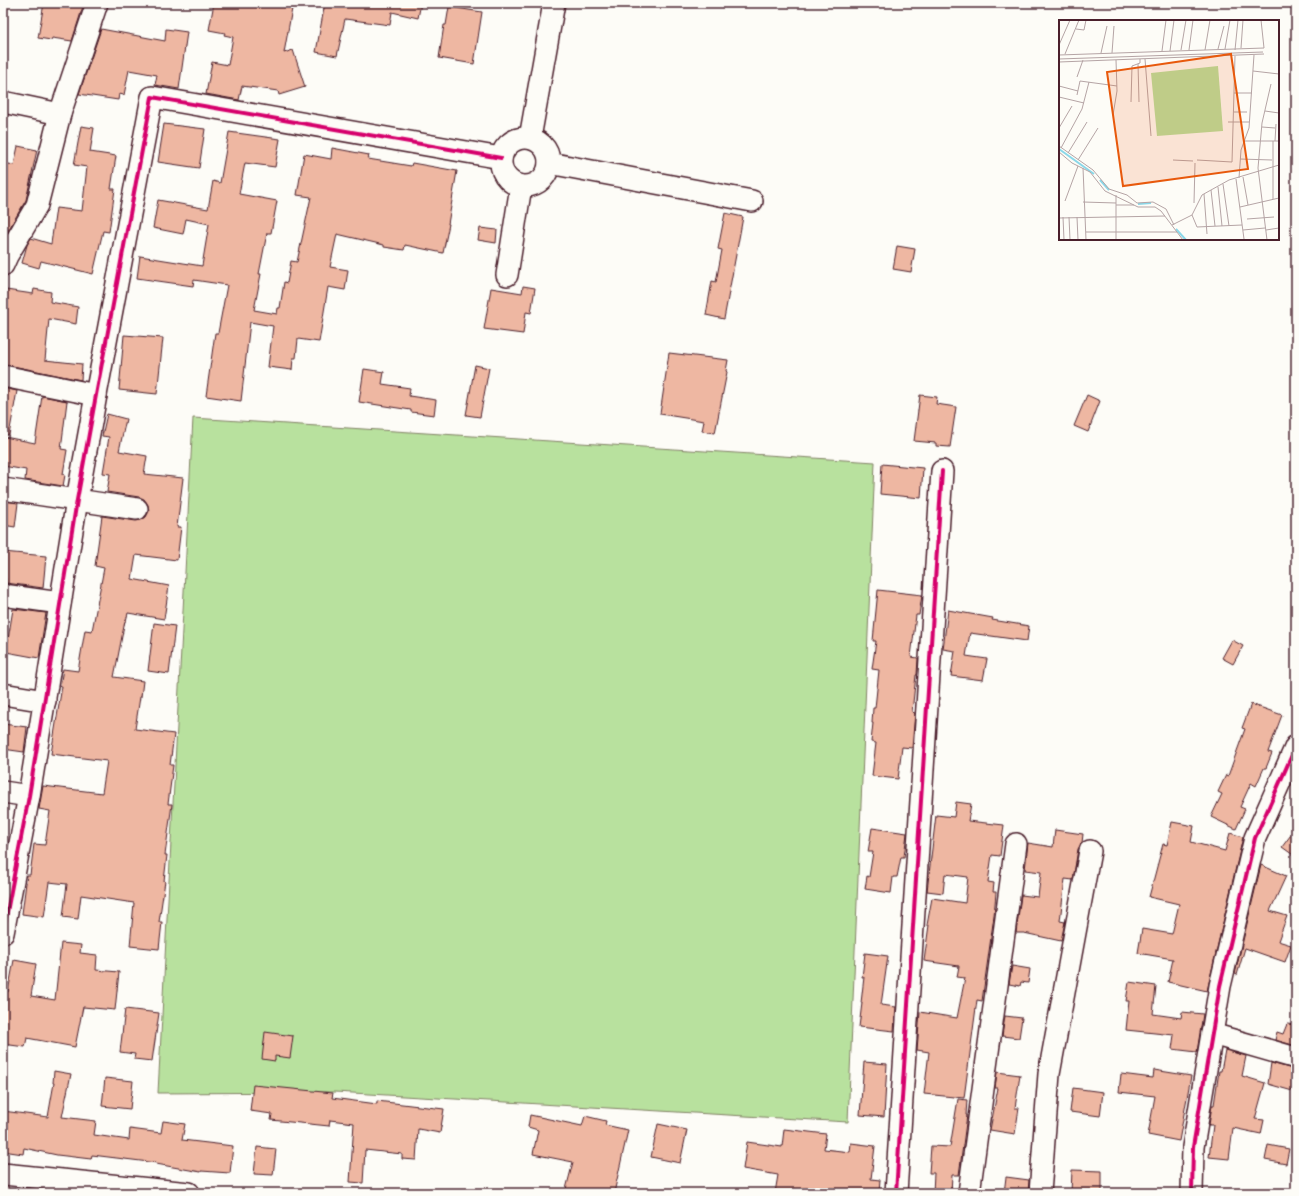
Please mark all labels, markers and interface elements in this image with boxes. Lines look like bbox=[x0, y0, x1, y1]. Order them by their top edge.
inset map bbox=[1059, 20, 1279, 240]

